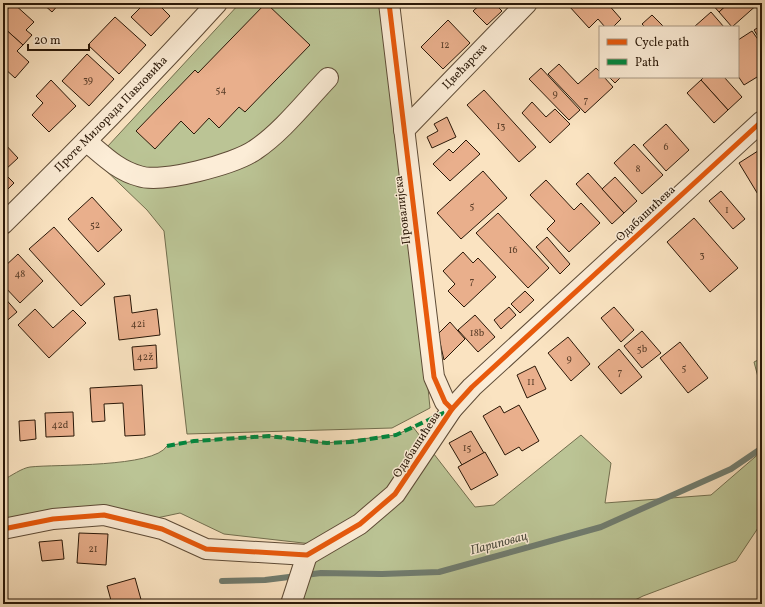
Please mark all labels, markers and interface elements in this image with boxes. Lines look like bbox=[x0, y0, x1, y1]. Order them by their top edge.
scale bar bbox=[28, 26, 89, 52]
legend bbox=[599, 26, 739, 78]
text: 20 m bbox=[34, 33, 61, 49]
text: Cycle path bbox=[635, 35, 690, 51]
house number: 12 bbox=[440, 38, 450, 52]
street label: Цвећарска bbox=[439, 40, 491, 93]
street label: Проте Милорада Павловића bbox=[51, 53, 172, 176]
text: Path bbox=[635, 55, 659, 71]
house number: 39 bbox=[83, 73, 93, 87]
house number: 54 bbox=[216, 83, 226, 97]
house number: 9 bbox=[552, 87, 558, 101]
house number: 7 bbox=[584, 93, 589, 107]
house number: 13 bbox=[496, 119, 506, 133]
house number: 6 bbox=[663, 140, 669, 154]
house number: 8 bbox=[635, 162, 641, 176]
street label: Провалијска bbox=[391, 175, 415, 245]
street label: Одабашићева bbox=[613, 182, 679, 246]
house number: 5 bbox=[470, 199, 475, 213]
house number: 1 bbox=[725, 203, 729, 217]
house number: 52 bbox=[90, 218, 100, 232]
house number: 16 bbox=[509, 243, 517, 257]
house number: 3 bbox=[699, 248, 705, 262]
house number: 48 bbox=[15, 267, 25, 281]
house number: 7 bbox=[470, 274, 475, 288]
house number: 42i bbox=[131, 317, 145, 331]
house number: 18b bbox=[470, 326, 485, 340]
house number: 5b bbox=[637, 342, 648, 356]
house number: 42ž bbox=[137, 350, 153, 364]
house number: 9 bbox=[566, 352, 572, 366]
house number: 5 bbox=[682, 361, 687, 375]
house number: 7 bbox=[618, 365, 623, 379]
house number: 11 bbox=[527, 375, 535, 389]
street label: Одабашићева bbox=[390, 409, 444, 481]
house number: 42d bbox=[52, 418, 69, 432]
house number: 15 bbox=[463, 441, 472, 455]
water label: Париповац bbox=[468, 528, 530, 560]
house number: 21 bbox=[88, 542, 98, 556]

